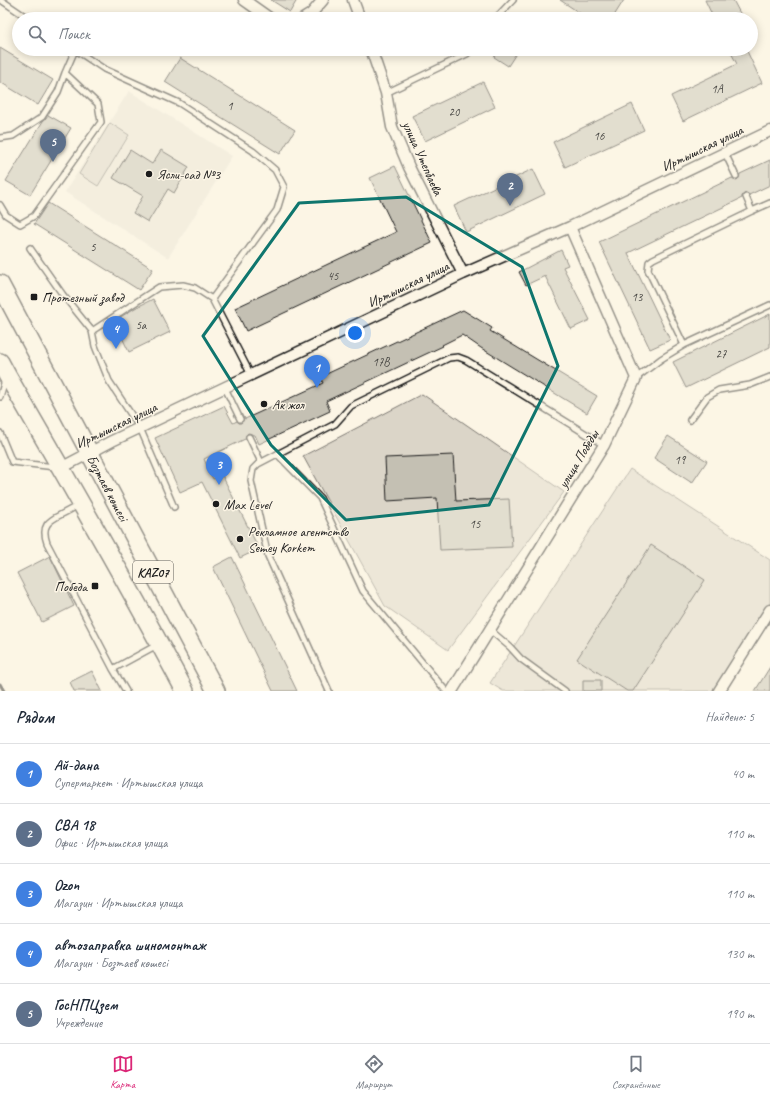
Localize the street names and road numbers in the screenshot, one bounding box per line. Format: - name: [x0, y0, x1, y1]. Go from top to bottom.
- street label: улица Утепбаева: [398, 117, 447, 199]
- street label: Иртышская улица: [659, 121, 747, 175]
- street label: Иртышская улица: [365, 257, 453, 311]
- street label: Иртышская улица: [73, 398, 161, 452]
- street label: улица Победы: [554, 426, 603, 492]
- street label: Бозтаев көшесі: [83, 452, 133, 526]
- road number: KAZ07: [133, 561, 173, 583]

